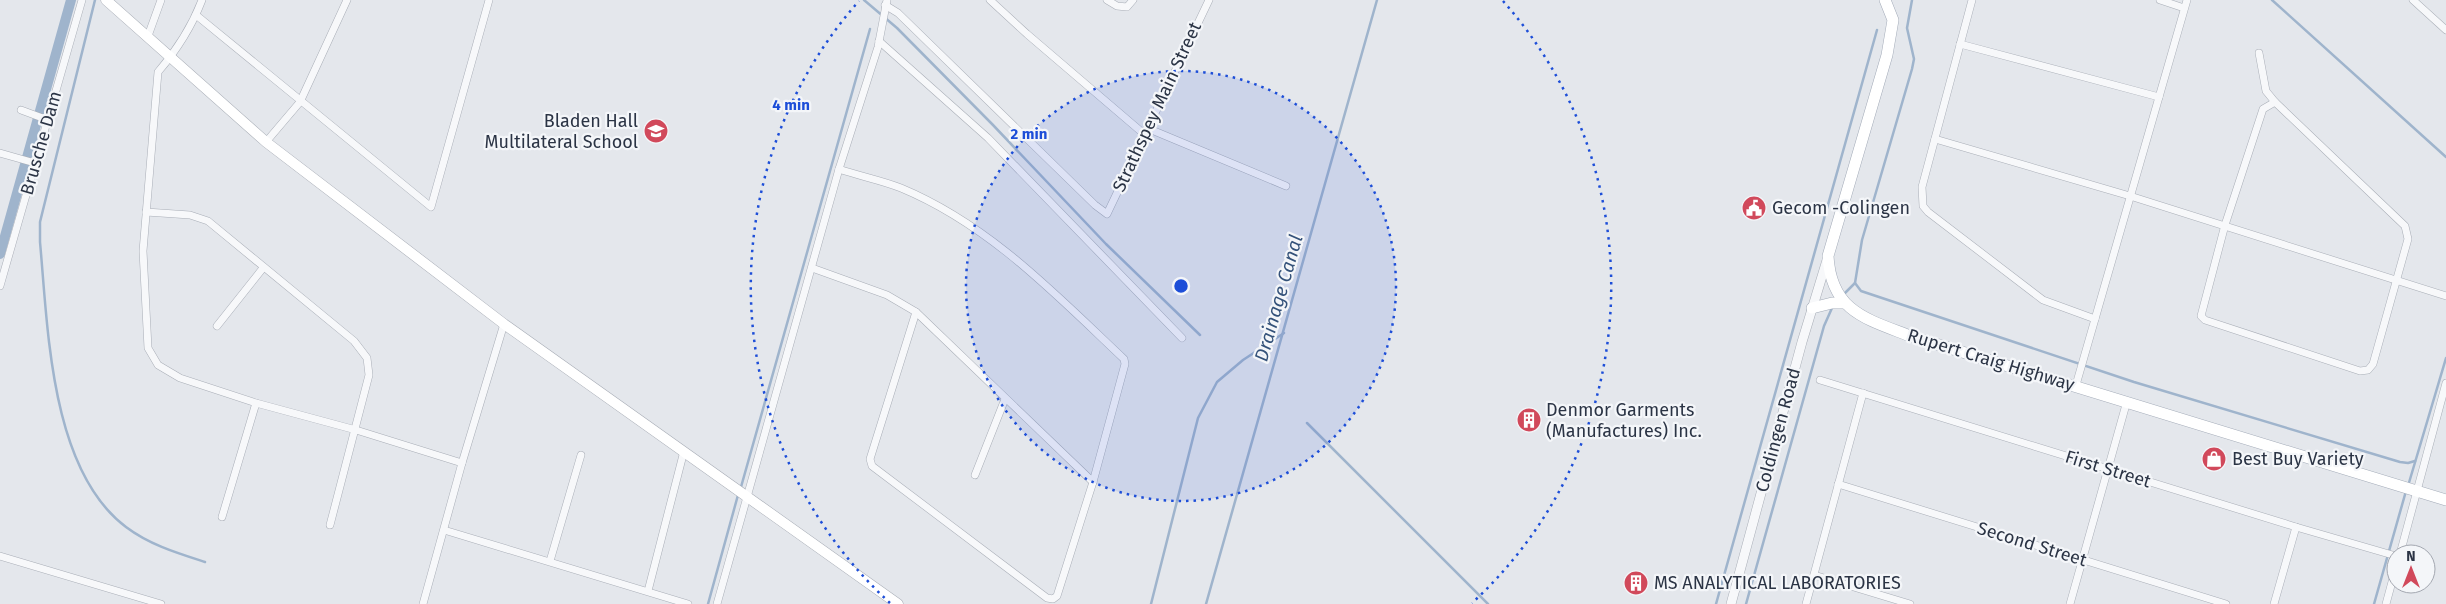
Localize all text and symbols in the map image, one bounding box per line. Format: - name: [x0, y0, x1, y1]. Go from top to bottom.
- street label: Strathspey Main Street: [1108, 18, 1206, 195]
- street label: Brusche Dam: [16, 88, 66, 198]
- text: 4 min: [772, 96, 810, 114]
- place label: Bladen Hall Multilateral School: [484, 110, 638, 153]
- school or university icon: Bladen Hall Multilateral School: [643, 118, 669, 144]
- text: 2 min: [1011, 125, 1047, 143]
- public building icon: Gecom -Colingen: [1741, 195, 1767, 221]
- place label: Gecom -Colingen: [1772, 197, 1910, 219]
- water label: Drainage Canal: [1249, 232, 1308, 364]
- centre of rings: [1172, 277, 1190, 295]
- street label: Rupert Craig Highway: [1905, 324, 2077, 396]
- street label: Coldingen Road: [1751, 366, 1805, 494]
- place label: Denmor Garments (Manufactures) Inc.: [1546, 399, 1702, 442]
- building icon: Denmor Garments (Manufactures) Inc.: [1516, 407, 1542, 433]
- street label: First Street: [2062, 446, 2154, 493]
- shop icon: Best Buy Variety: [2201, 446, 2227, 472]
- place label: Best Buy Variety: [2232, 448, 2364, 470]
- street label: Second Street: [1975, 517, 2090, 571]
- north arrow: [2386, 544, 2436, 594]
- text: N: [2406, 548, 2416, 565]
- building icon: MS ANALYTICAL LABORATORIES: [1623, 570, 1649, 596]
- place label: MS ANALYTICAL LABORATORIES: [1654, 572, 1901, 594]

